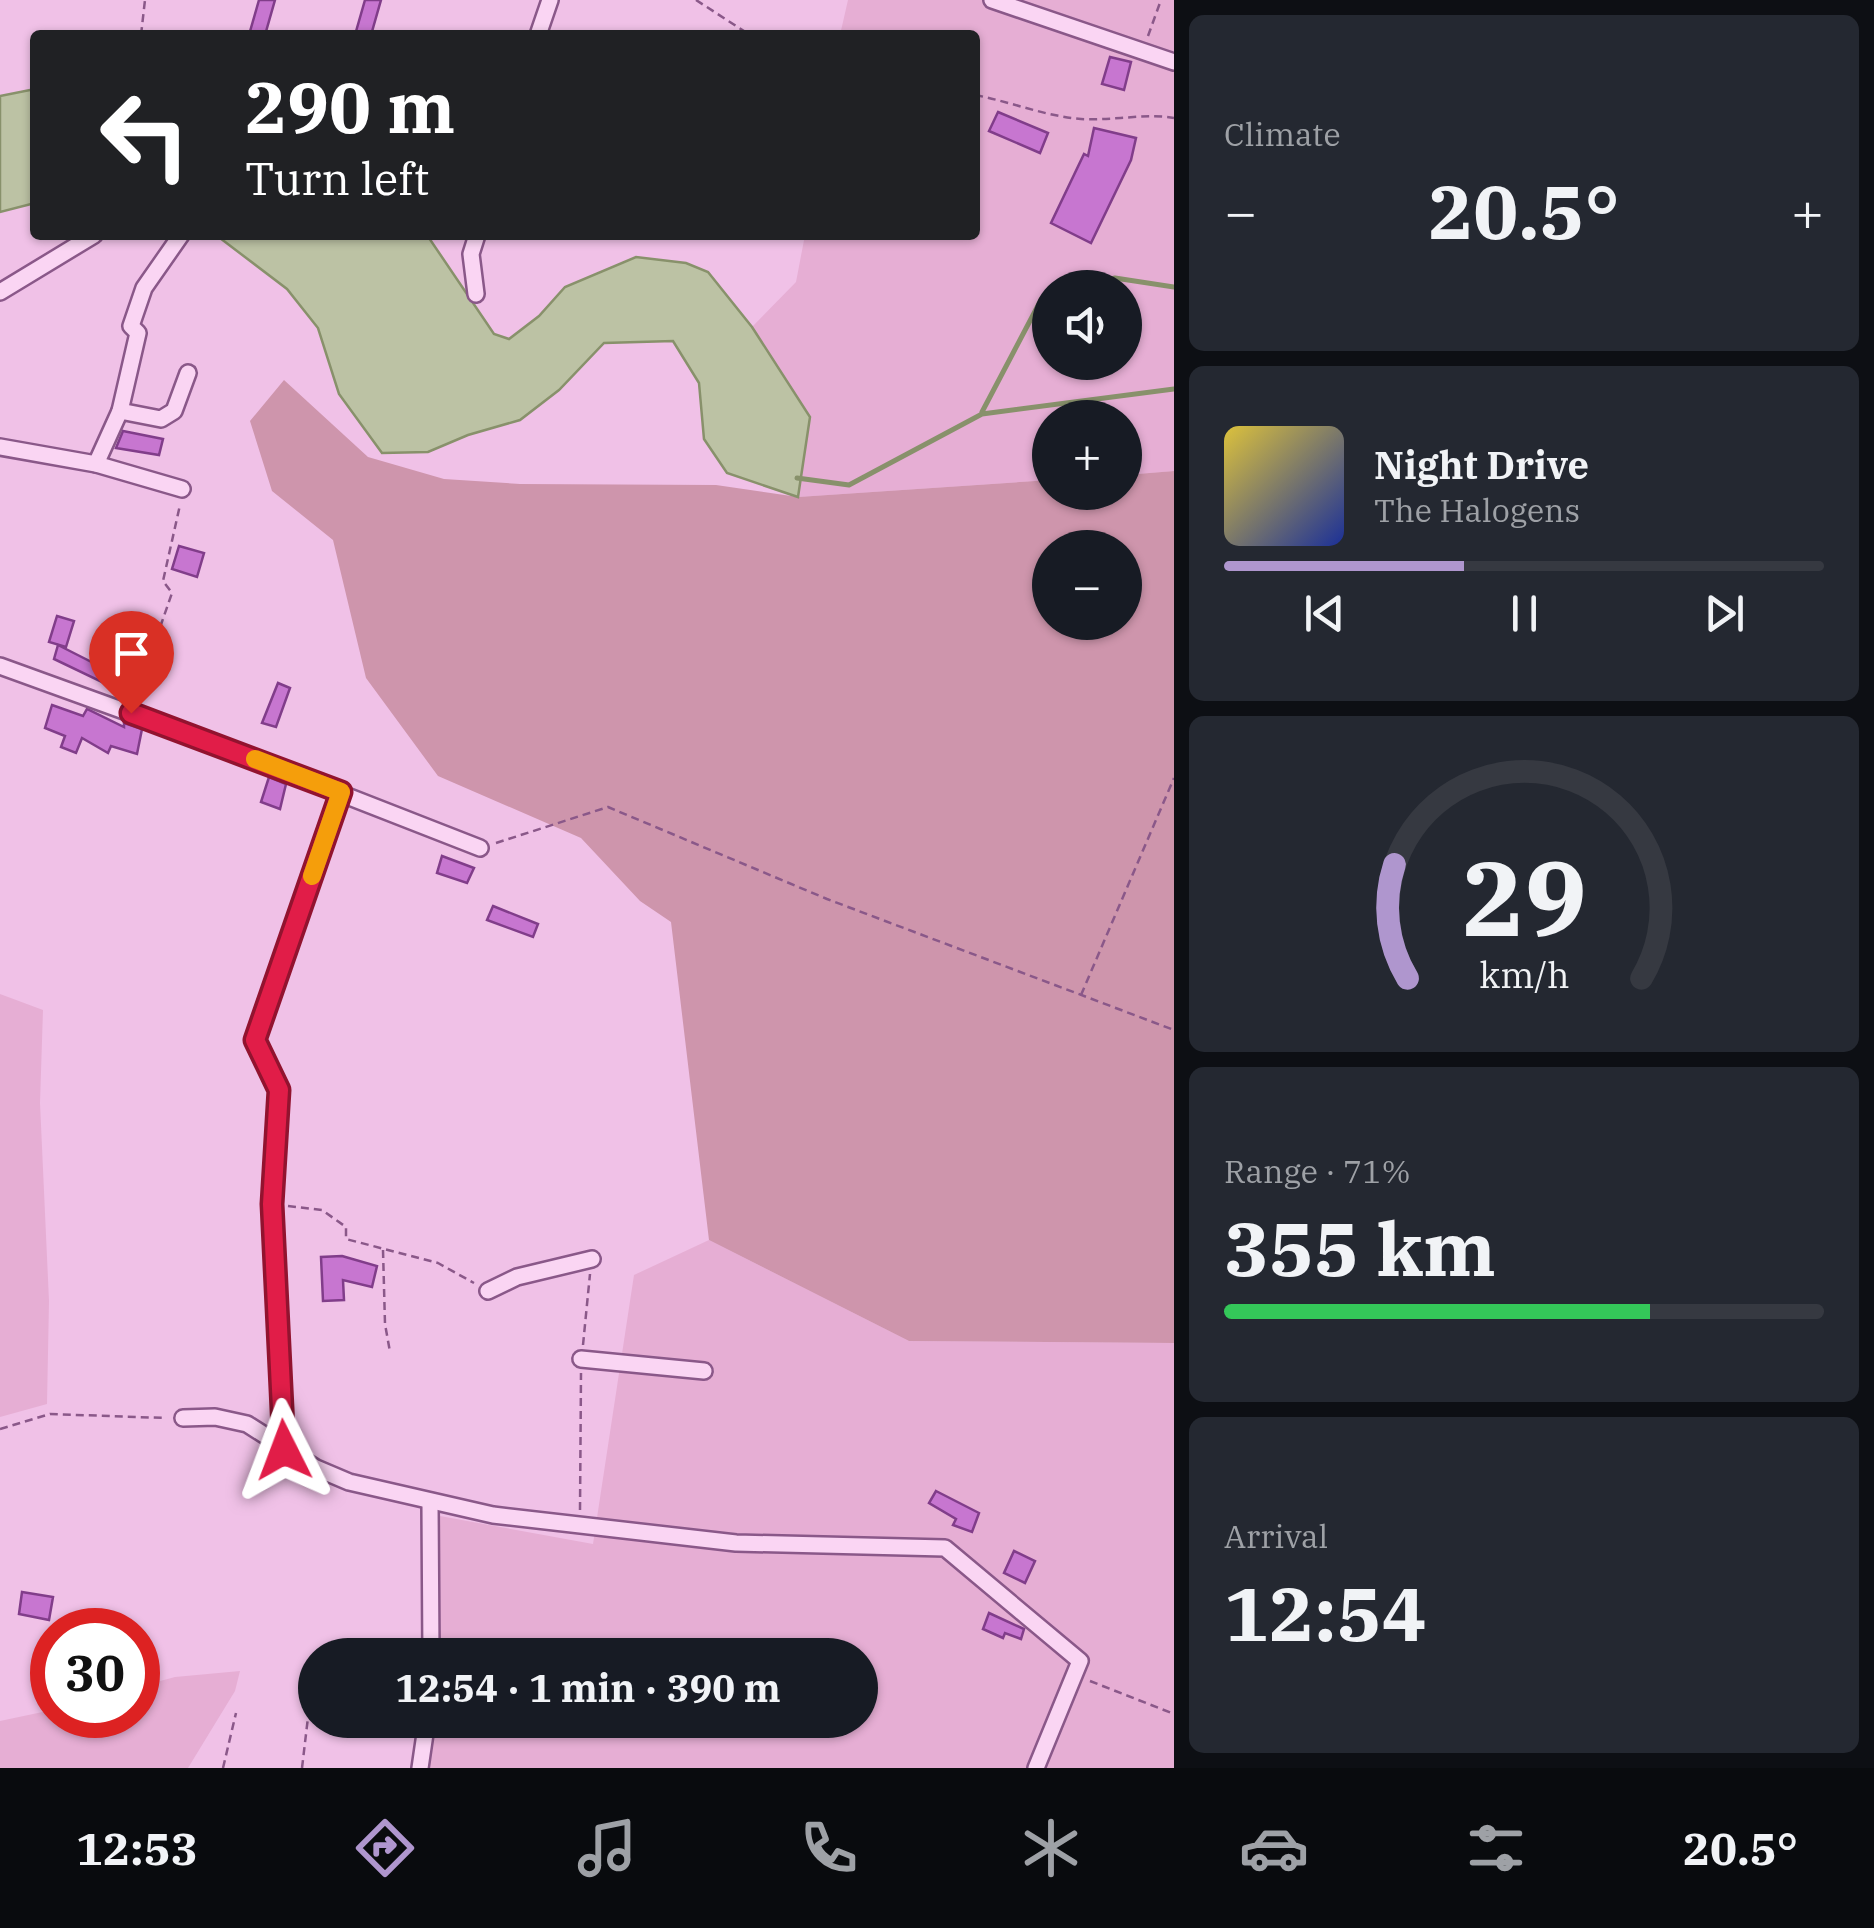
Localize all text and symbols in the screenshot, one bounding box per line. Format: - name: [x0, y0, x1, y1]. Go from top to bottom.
- text: 290 m: [245, 61, 455, 152]
- icon: left: [80, 70, 210, 200]
- text: Climate: [1224, 113, 1341, 155]
- text: Turn left: [245, 149, 429, 207]
- text: 20.5°: [1428, 162, 1620, 260]
- text: −: [1224, 176, 1257, 247]
- text: +: [1791, 176, 1824, 247]
- map controls: [1032, 270, 1142, 640]
- button: sound: [1032, 270, 1142, 380]
- button: +: [1032, 400, 1142, 510]
- text: Night Drive: [1374, 440, 1589, 489]
- text: The Halogens: [1374, 489, 1580, 531]
- button: −: [1032, 530, 1142, 640]
- icon: previous: [1297, 586, 1352, 641]
- icon: pause: [1497, 586, 1552, 641]
- icon: next: [1697, 586, 1752, 641]
- pin: [89, 611, 174, 714]
- icon: arrive: [104, 626, 159, 681]
- text: 29: [1462, 829, 1586, 965]
- text: km/h: [1479, 951, 1569, 998]
- text: Range · 71%: [1224, 1150, 1411, 1192]
- text: 355 km: [1224, 1199, 1496, 1297]
- position arrow: [232, 1398, 336, 1502]
- text: Arrival: [1224, 1515, 1328, 1557]
- text: 12:54: [1224, 1564, 1427, 1662]
- speed limit sign: 30: [30, 1608, 160, 1738]
- text: 12:54 · 1 min · 390 m: [395, 1663, 781, 1712]
- icon: directions: [350, 1813, 420, 1883]
- icon: music: [572, 1813, 642, 1883]
- icon: phone: [794, 1813, 864, 1883]
- icon: climate: [1016, 1813, 1086, 1883]
- icon: car: [1239, 1813, 1309, 1883]
- icon: filters: [1461, 1813, 1531, 1883]
- text: 12:53: [76, 1819, 198, 1877]
- text: 20.5°: [1683, 1819, 1798, 1877]

